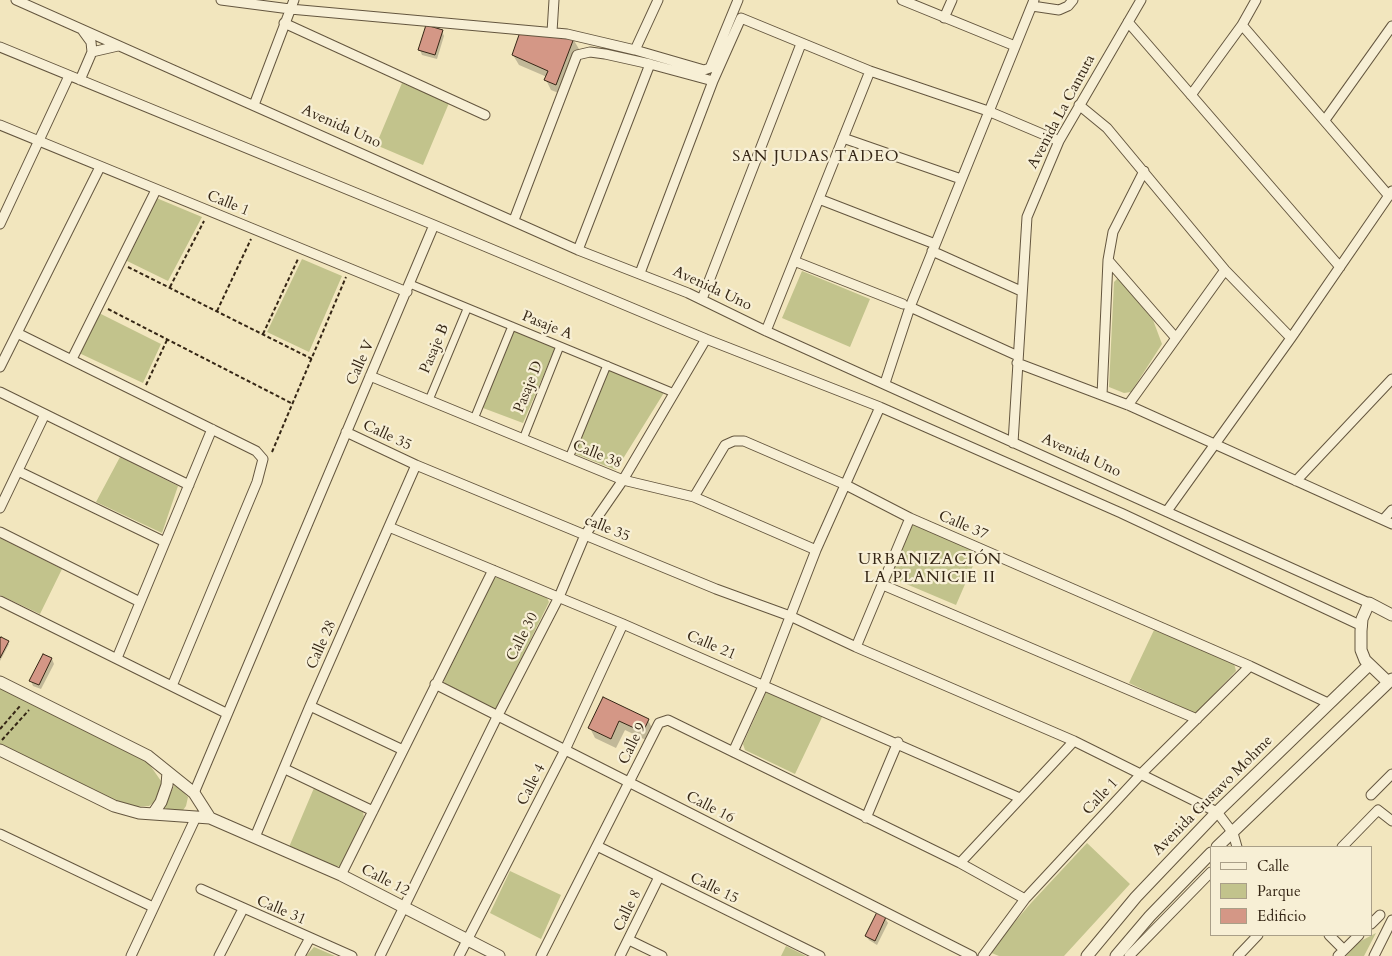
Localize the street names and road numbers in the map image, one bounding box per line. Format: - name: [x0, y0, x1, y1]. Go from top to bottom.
- street label: Avenida La Cantuta: [1024, 52, 1100, 172]
- street label: Avenida Uno: [298, 101, 384, 153]
- street label: Calle 1: [204, 187, 252, 221]
- street label: Avenida Uno: [670, 263, 754, 315]
- street label: Pasaje A: [519, 308, 575, 344]
- street label: Pasaje B: [417, 321, 453, 377]
- street label: Calle V: [343, 338, 379, 388]
- street label: Pasaje D: [511, 359, 547, 415]
- street label: Calle 35: [360, 417, 414, 455]
- street label: Avenida Uno: [1038, 430, 1124, 482]
- street label: Calle 38: [570, 437, 624, 473]
- street label: Calle 37: [936, 508, 990, 544]
- street label: calle 35: [582, 512, 632, 546]
- street label: Calle 30: [503, 610, 543, 664]
- street label: Calle 28: [303, 618, 341, 672]
- street label: Calle 21: [684, 628, 738, 664]
- street label: Calle 9: [615, 720, 651, 768]
- street label: Avenida Gustavo Mohme: [1149, 732, 1277, 860]
- street label: Calle 4: [514, 761, 550, 809]
- street label: Calle 1: [1079, 775, 1123, 819]
- street label: Calle 16: [683, 788, 737, 828]
- street label: Calle 12: [358, 861, 412, 901]
- street label: Calle 15: [687, 870, 741, 908]
- street label: Calle 8: [610, 887, 646, 935]
- street label: Calle 31: [254, 893, 308, 929]

